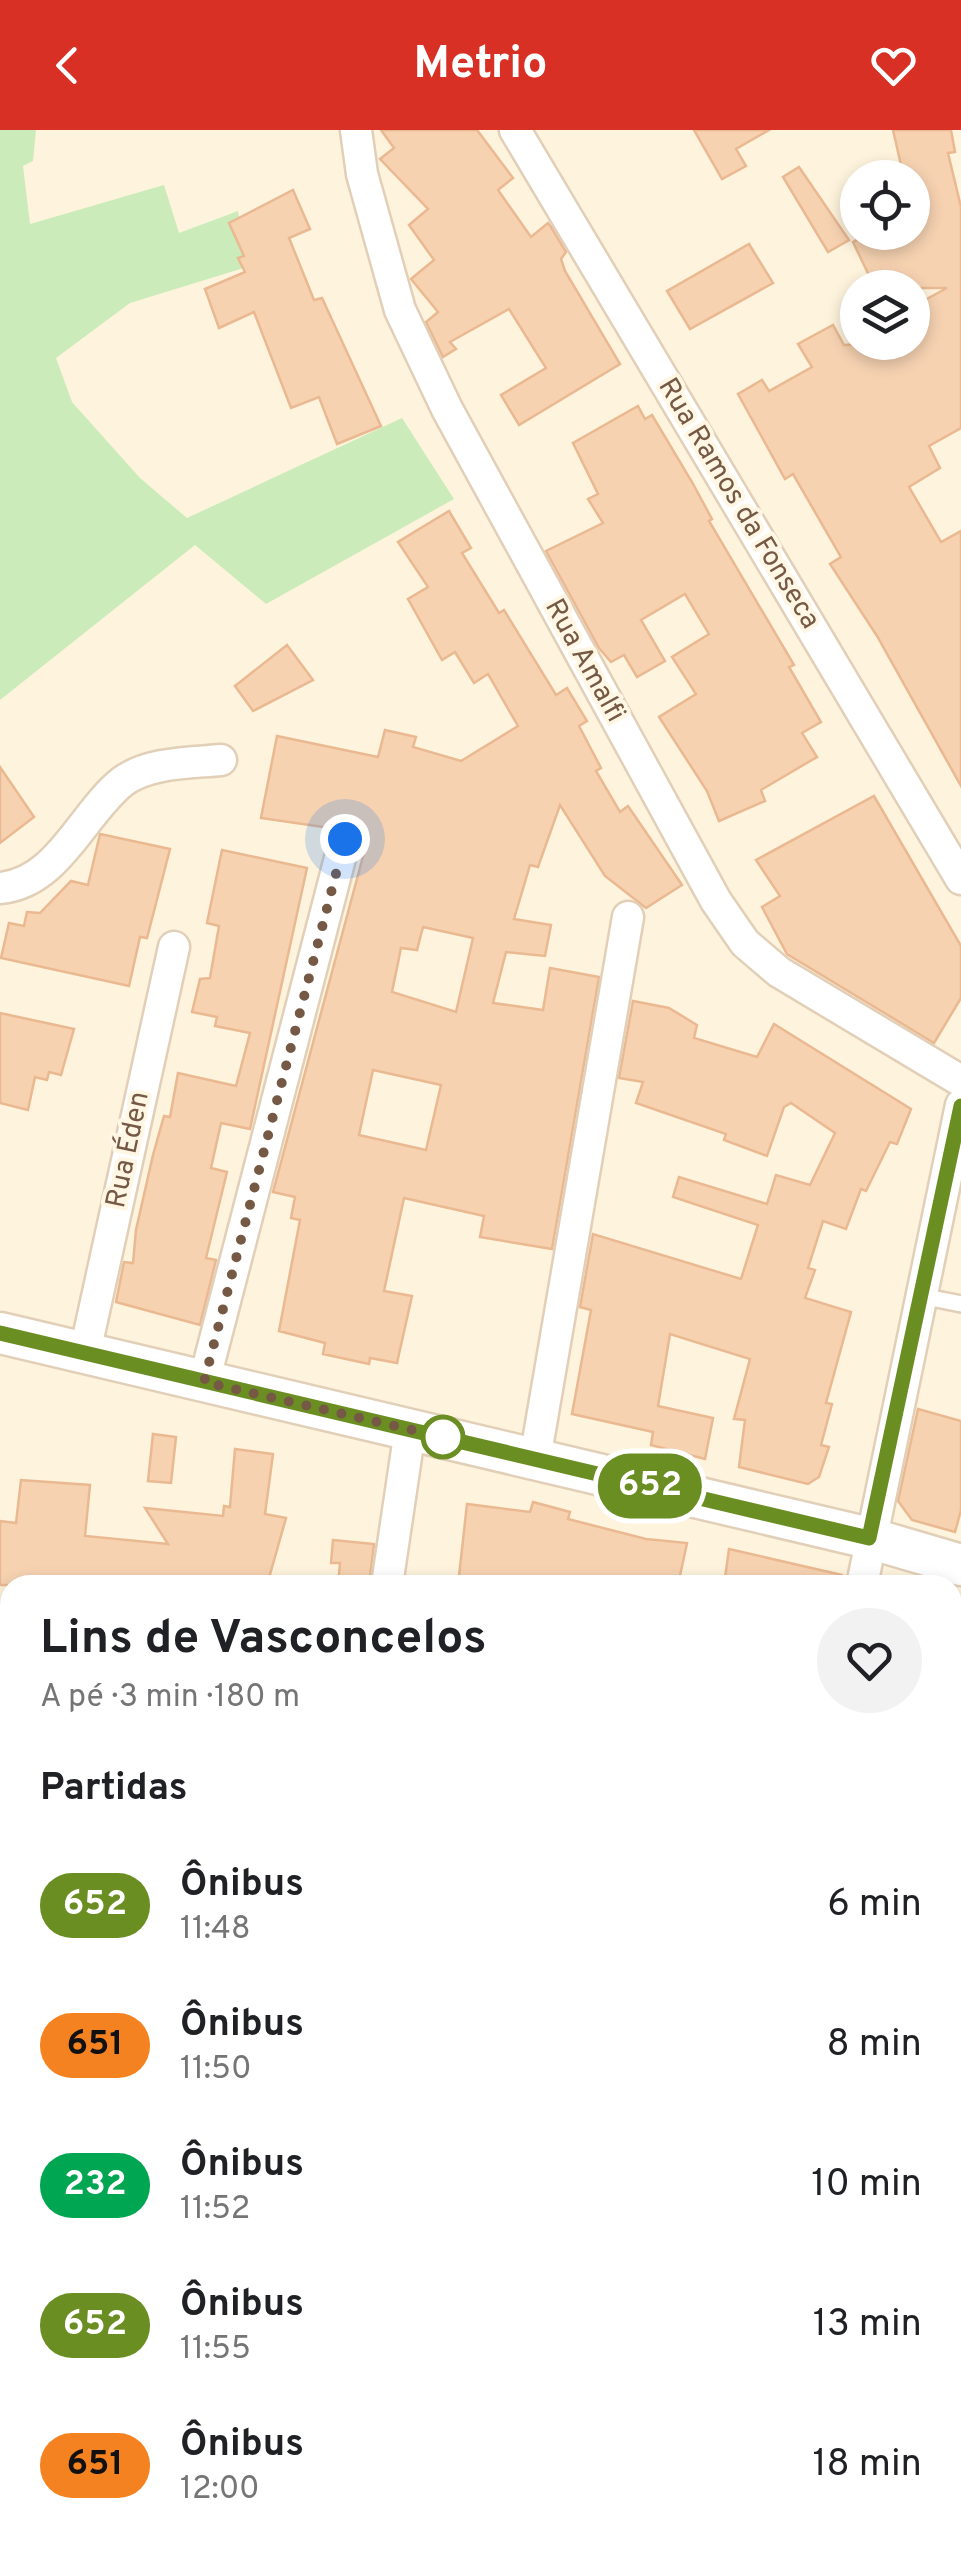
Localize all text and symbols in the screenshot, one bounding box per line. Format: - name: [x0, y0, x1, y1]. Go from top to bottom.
- text: Metrio: [414, 37, 547, 94]
- icon: back: [40, 38, 95, 93]
- icon: heart: [866, 38, 921, 93]
- map controls: [840, 160, 930, 360]
- button: locate: [840, 160, 930, 250]
- button: layers: [840, 270, 930, 360]
- street label: Rua Ramos da Fonseca: [649, 372, 827, 636]
- street label: Rua Amalfi: [535, 593, 633, 729]
- your location: [320, 814, 370, 864]
- street label: Rua Éden: [97, 1088, 159, 1212]
- unlabelled marker: [422, 1416, 464, 1458]
- line badge: 652: [592, 1454, 708, 1518]
- text: 652: [618, 1464, 682, 1508]
- button: heart: [817, 1608, 922, 1713]
- text: Lins de Vasconcelos: [40, 1610, 487, 1670]
- text: A pé · 3 min · 180 m: [40, 1678, 300, 1718]
- text: Partidas: [40, 1765, 188, 1814]
- text: Ônibus: [180, 1861, 304, 1910]
- text: 6 min: [827, 1881, 922, 1930]
- text: 652: [63, 1883, 127, 1927]
- text: 11:48: [180, 1910, 251, 1950]
- text: Ônibus: [180, 2001, 304, 2050]
- text: 8 min: [827, 2021, 922, 2070]
- text: 651: [67, 2023, 123, 2067]
- text: 11:50: [180, 2050, 251, 2090]
- text: Ônibus: [180, 2141, 304, 2190]
- text: 10 min: [811, 2161, 922, 2210]
- text: 232: [63, 2163, 127, 2207]
- text: 11:52: [180, 2190, 250, 2230]
- text: Ônibus: [180, 2281, 304, 2330]
- text: 13 min: [813, 2301, 922, 2350]
- text: 652: [63, 2303, 127, 2347]
- text: 11:55: [180, 2330, 251, 2370]
- text: Ônibus: [180, 2421, 304, 2470]
- text: 18 min: [812, 2441, 922, 2490]
- text: 651: [67, 2443, 123, 2487]
- text: 12:00: [180, 2470, 260, 2510]

